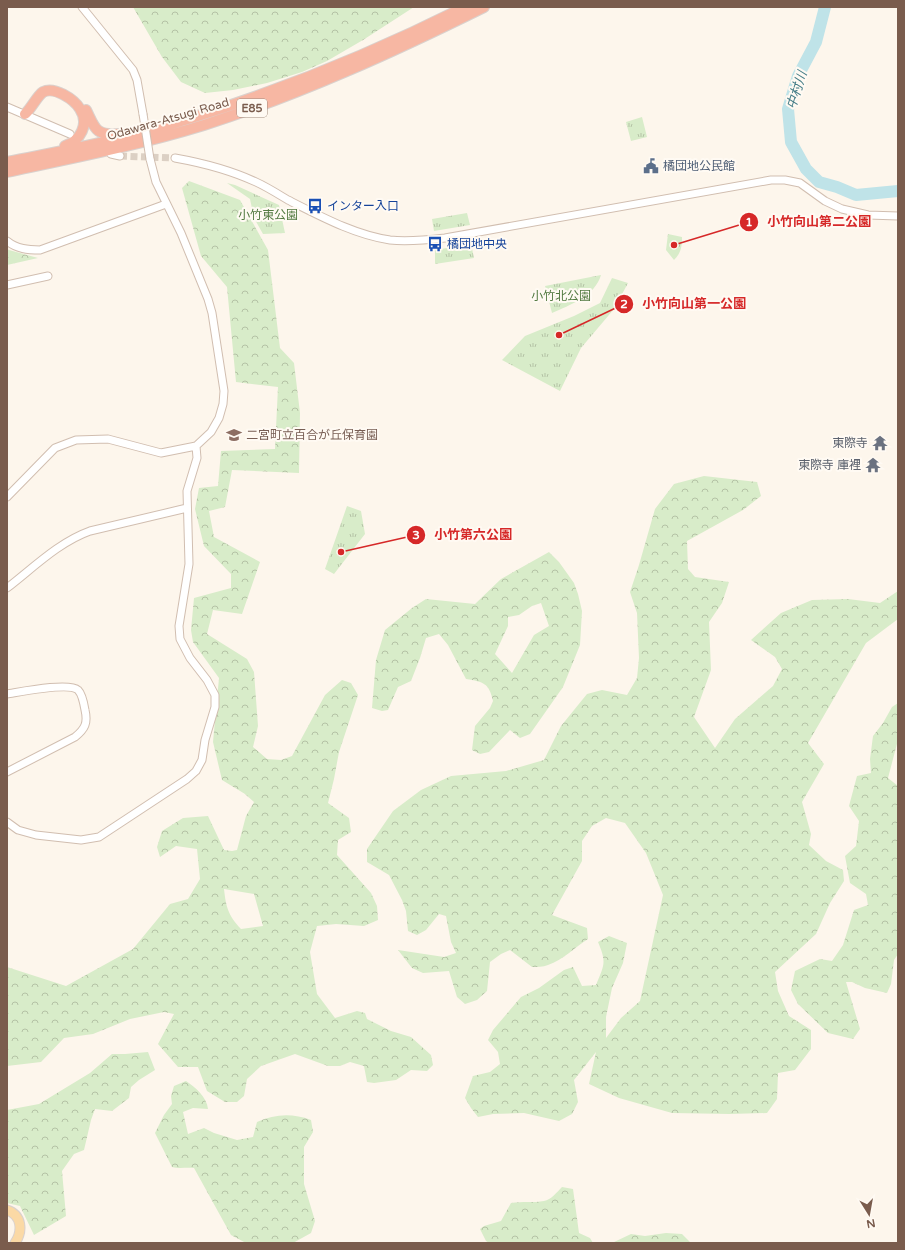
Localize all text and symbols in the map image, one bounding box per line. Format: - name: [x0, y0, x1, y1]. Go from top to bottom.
- water label: 中村川: [783, 67, 811, 111]
- street label: Odawara-Atsugi Road: [105, 95, 231, 143]
- road number: E85: [237, 99, 267, 117]
- public building icon: 橘団地公民館: [642, 157, 660, 175]
- place label: 橘団地公民館: [663, 159, 735, 173]
- bus stop icon: インター入口: [306, 197, 324, 215]
- place label: インター入口: [327, 199, 399, 213]
- park label: 小竹東公園: [238, 208, 298, 222]
- callout: 小竹向山第二公園: [739, 209, 879, 234]
- text: 小竹向山第二公園: [767, 214, 871, 230]
- text: 1: [745, 215, 753, 229]
- bus stop icon: 橘団地中央: [426, 235, 444, 253]
- place label: 橘団地中央: [447, 237, 507, 251]
- park label: 小竹北公園: [531, 289, 591, 303]
- callout: 小竹向山第一公園: [614, 291, 754, 316]
- text: 小竹向山第一公園: [642, 296, 746, 312]
- text: 2: [620, 297, 628, 311]
- school or university icon: 二宮町立百合が丘保育園: [225, 426, 243, 444]
- place label: 二宮町立百合が丘保育園: [246, 428, 378, 442]
- temple icon: 東際寺: [871, 434, 889, 452]
- place label: 東際寺: [832, 436, 868, 450]
- temple icon: 東際寺 庫裡: [864, 456, 882, 474]
- place label: 東際寺 庫裡: [798, 458, 861, 472]
- callout: 小竹第六公園: [406, 522, 520, 547]
- text: 小竹第六公園: [434, 527, 512, 543]
- text: 3: [412, 528, 420, 542]
- north arrow: [849, 1194, 889, 1234]
- text: N: [865, 1216, 876, 1231]

